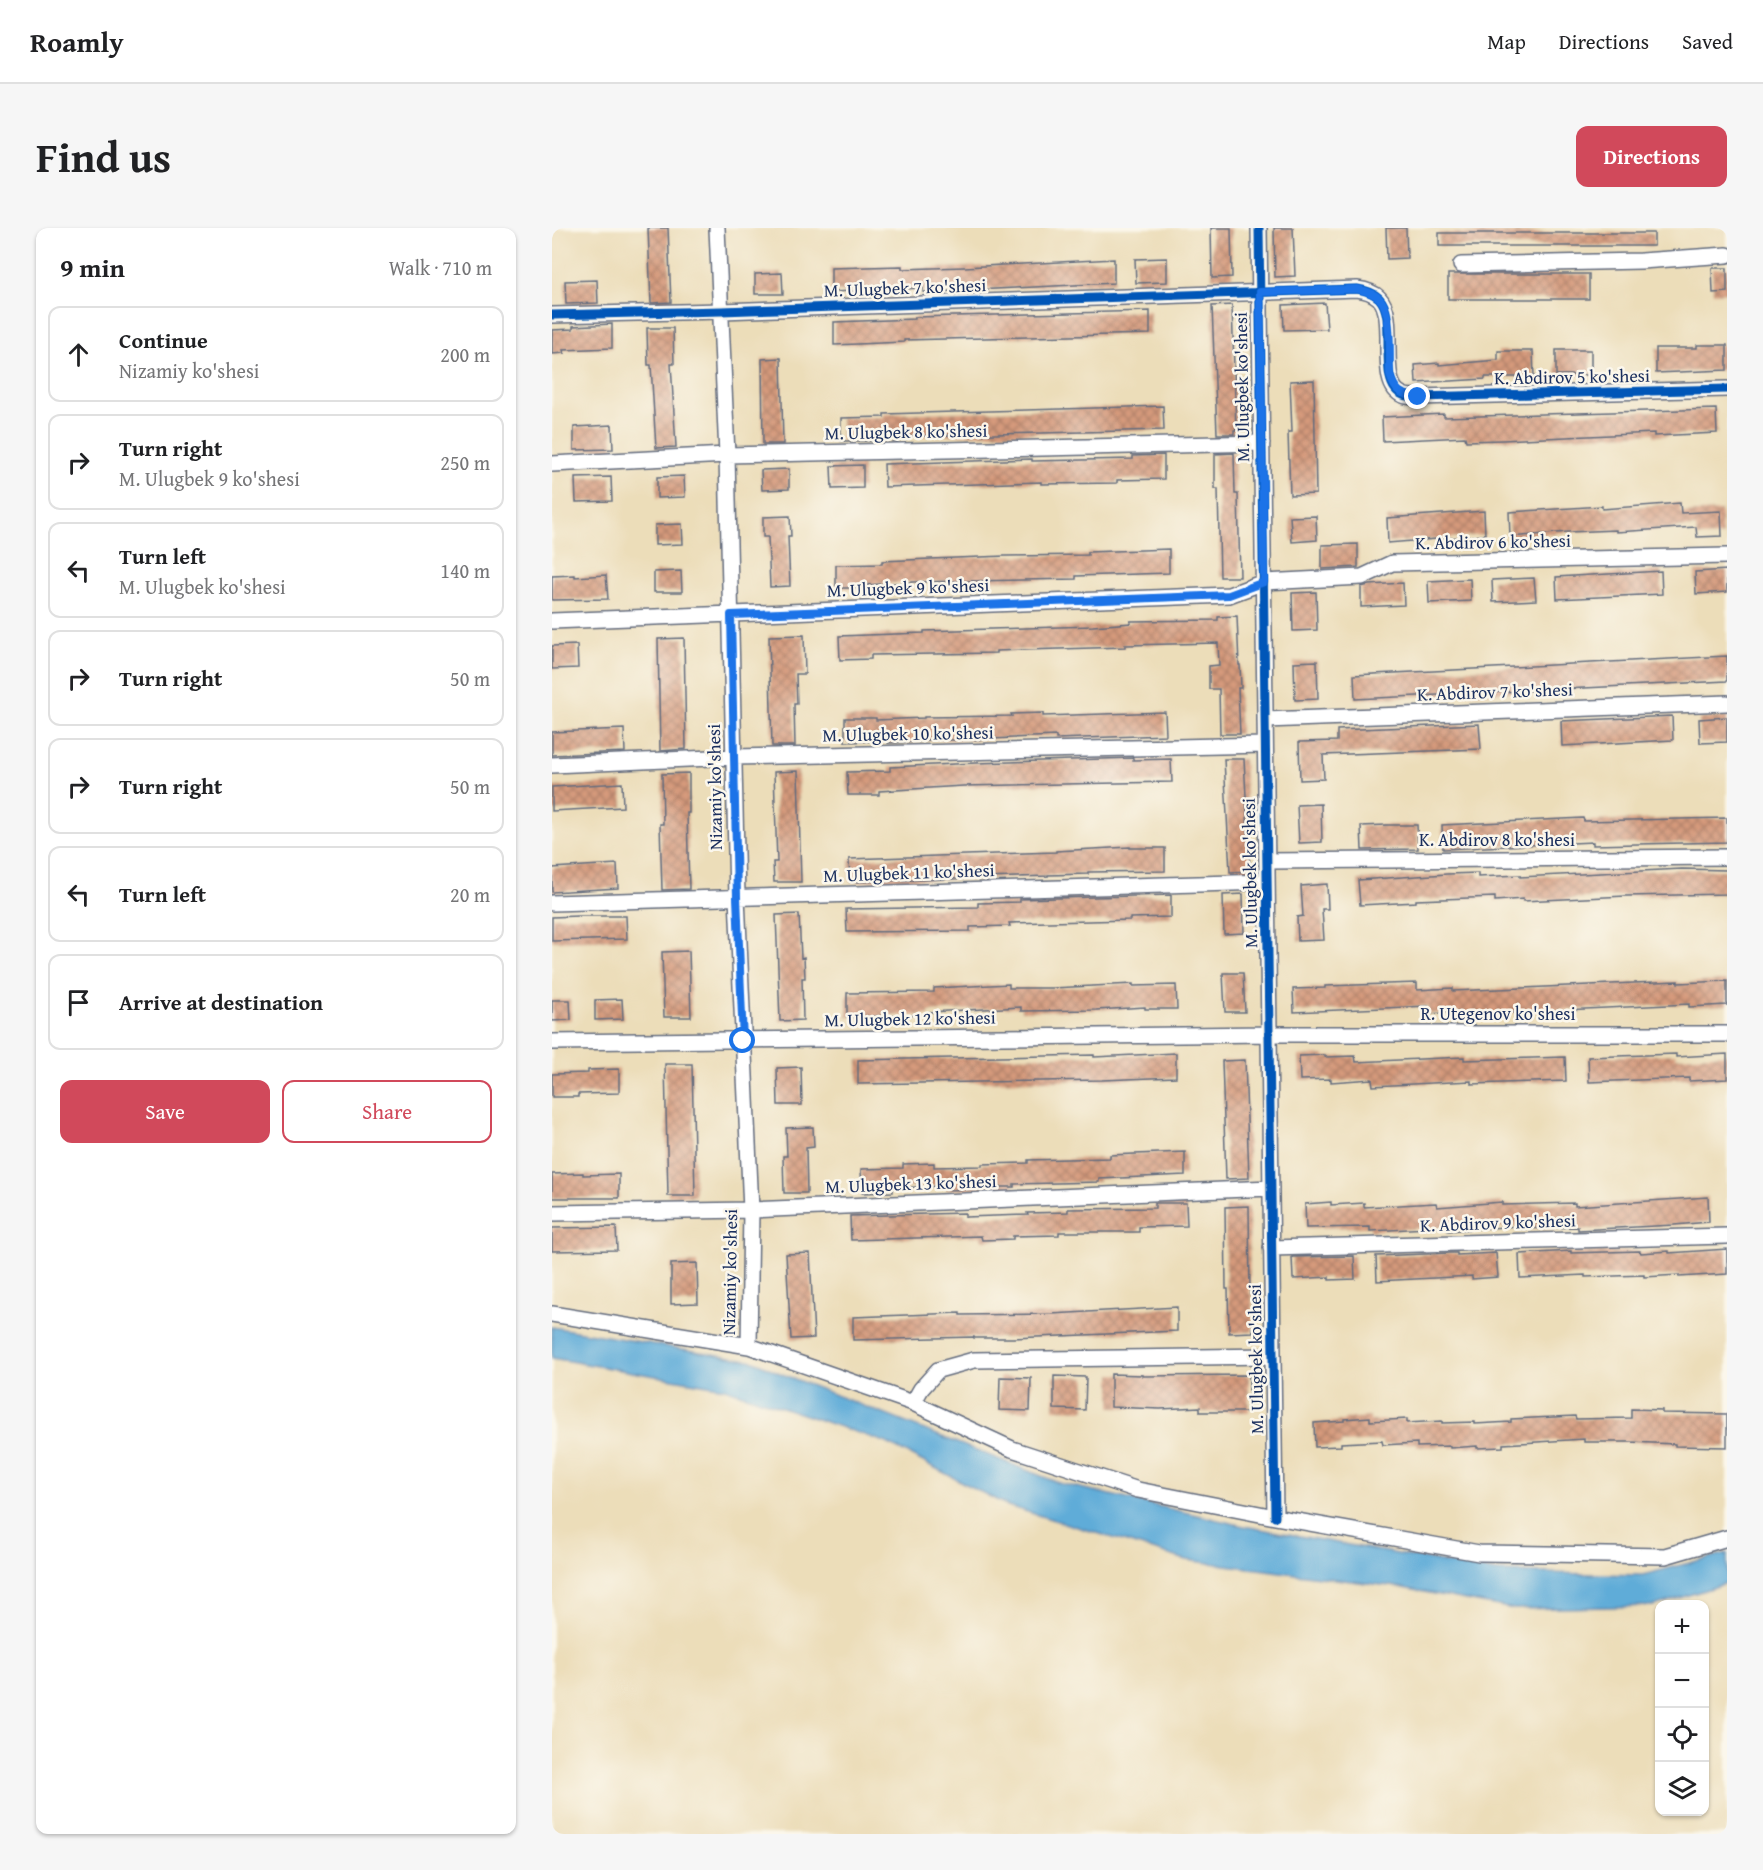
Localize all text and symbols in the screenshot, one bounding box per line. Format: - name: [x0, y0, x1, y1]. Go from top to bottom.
- text: Roamly: [30, 21, 124, 62]
- text: Map: [1487, 26, 1526, 57]
- text: Directions: [1559, 26, 1649, 57]
- text: Saved: [1682, 26, 1733, 57]
- text: Find us: [36, 126, 171, 187]
- button: Directions: [1576, 126, 1727, 187]
- text: 9 min: [60, 248, 125, 287]
- text: Walk · 710 m: [389, 253, 492, 282]
- street label: M. Ulugbek 7 ko'shesi: [823, 271, 987, 304]
- street label: M. Ulugbek ko'shesi: [1227, 312, 1256, 462]
- text: Continue: [119, 324, 208, 356]
- icon: ahead: [62, 338, 95, 371]
- text: 200 m: [440, 340, 490, 369]
- text: Nizamiy ko'shesi: [119, 356, 259, 385]
- street label: K. Abdirov 5 ko'shesi: [1494, 362, 1650, 391]
- route end: [1404, 383, 1430, 409]
- street label: M. Ulugbek 8 ko'shesi: [824, 417, 988, 446]
- text: Turn right: [119, 432, 222, 464]
- icon: right: [62, 446, 95, 479]
- text: 250 m: [440, 448, 490, 477]
- text: M. Ulugbek 9 ko'shesi: [119, 464, 300, 493]
- street label: K. Abdirov 6 ko'shesi: [1415, 527, 1571, 556]
- text: Turn left: [119, 540, 206, 572]
- icon: left: [62, 554, 95, 587]
- text: 140 m: [440, 556, 490, 585]
- street label: M. Ulugbek 9 ko'shesi: [826, 571, 990, 604]
- text: M. Ulugbek ko'shesi: [119, 572, 286, 601]
- icon: right: [62, 662, 95, 695]
- text: Turn right: [119, 662, 222, 694]
- text: 50 m: [450, 664, 490, 693]
- street label: K. Abdirov 7 ko'shesi: [1417, 675, 1573, 708]
- street label: M. Ulugbek 10 ko'shesi: [822, 719, 994, 748]
- street label: Nizamiy ko'shesi: [700, 724, 729, 850]
- icon: right: [62, 770, 95, 803]
- text: Turn right: [119, 770, 222, 802]
- text: 50 m: [450, 772, 490, 801]
- street label: M. Ulugbek ko'shesi: [1235, 798, 1264, 948]
- street label: K. Abdirov 8 ko'shesi: [1419, 826, 1575, 853]
- street label: M. Ulugbek 11 ko'shesi: [823, 856, 995, 889]
- icon: left: [62, 878, 95, 911]
- text: Turn left: [119, 878, 206, 910]
- text: 20 m: [450, 880, 490, 909]
- icon: arrive: [62, 986, 95, 1019]
- text: Arrive at destination: [119, 986, 323, 1018]
- street label: R. Utegenov ko'shesi: [1420, 1000, 1576, 1027]
- street label: M. Ulugbek 12 ko'shesi: [824, 1004, 996, 1033]
- route start: [729, 1027, 755, 1053]
- button: Save: [60, 1080, 270, 1143]
- button: Share: [282, 1080, 492, 1143]
- street label: M. Ulugbek 13 ko'shesi: [825, 1167, 997, 1200]
- street label: K. Abdirov 9 ko'shesi: [1420, 1206, 1576, 1239]
- street label: Nizamiy ko'shesi: [715, 1209, 744, 1335]
- street label: M. Ulugbek ko'shesi: [1241, 1284, 1270, 1434]
- map controls: [1655, 1600, 1709, 1816]
- button: +: [1655, 1600, 1709, 1654]
- button: −: [1655, 1654, 1709, 1708]
- button: locate: [1655, 1708, 1709, 1762]
- button: layers: [1655, 1762, 1709, 1816]

